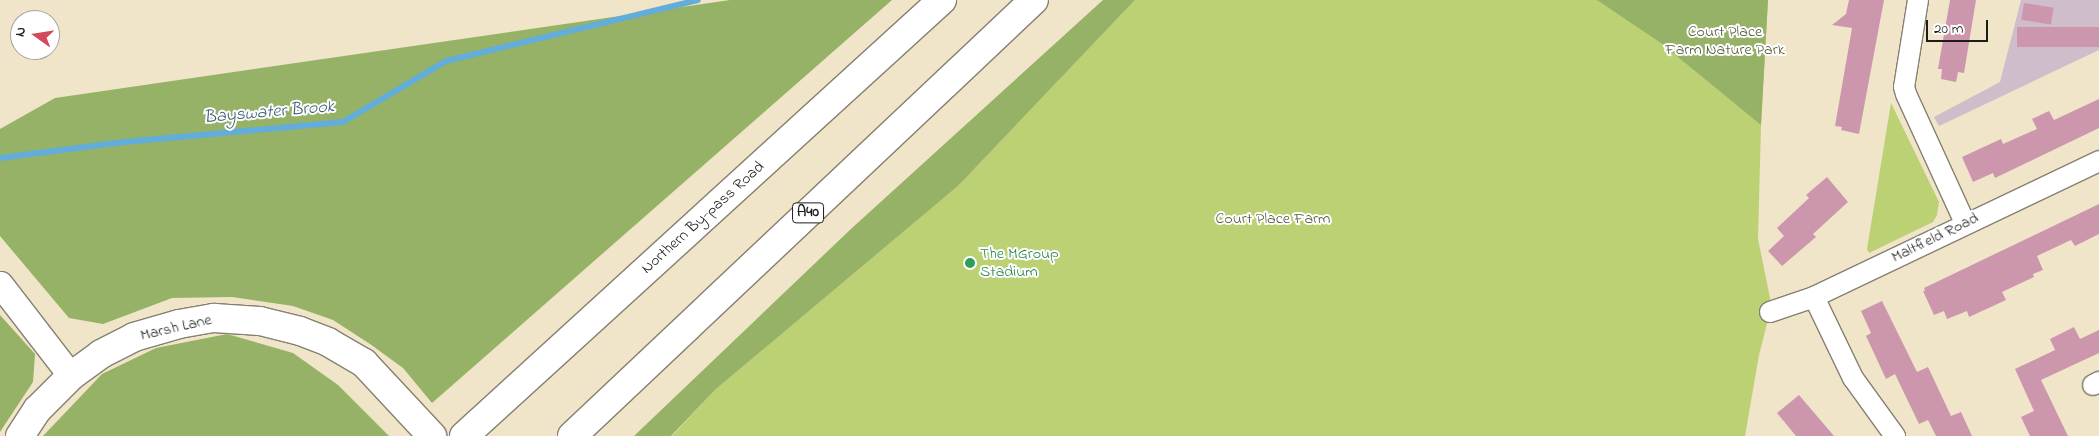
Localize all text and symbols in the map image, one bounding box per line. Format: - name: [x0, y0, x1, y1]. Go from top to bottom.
- north arrow: [10, 10, 60, 60]
- scale bar: [1929, 10, 1992, 42]
- text: 20 m: [1934, 18, 1963, 40]
- park label: Court Place Farm Nature Park: [1665, 22, 1785, 60]
- text: N: [10, 25, 32, 39]
- water label: Bayswater Brook: [203, 97, 335, 129]
- street label: Northern By-pass Road: [637, 158, 769, 278]
- road number: A40: [792, 200, 824, 226]
- park label: Court Place Farm: [1216, 209, 1330, 229]
- street label: Maltfield Road: [1888, 209, 1982, 267]
- place label: The MGroup Stadium: [980, 244, 1059, 282]
- marker: The MGroup Stadium: [964, 257, 976, 269]
- street label: Marsh Lane: [138, 310, 214, 346]

